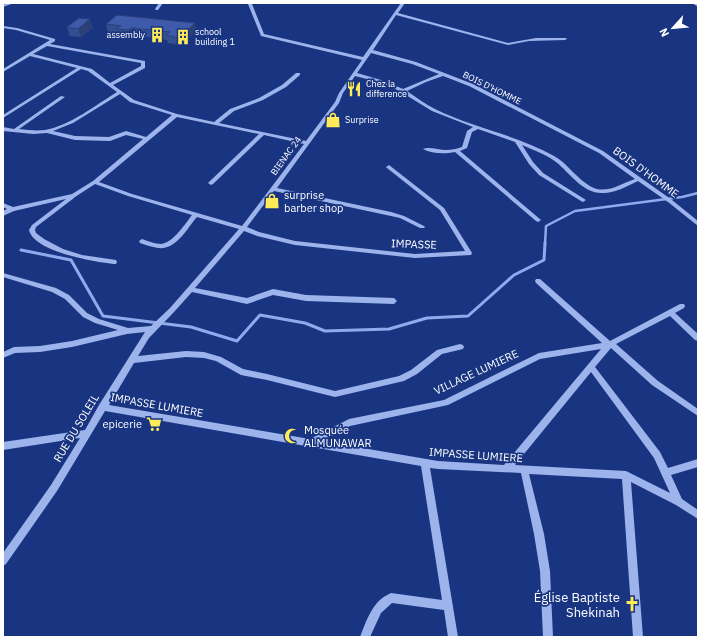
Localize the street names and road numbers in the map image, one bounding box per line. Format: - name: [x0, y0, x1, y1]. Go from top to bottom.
- street label: BOIS D'HOMME: [461, 69, 523, 107]
- street label: BIENAC 24: [268, 134, 303, 177]
- street label: BOIS D'HOMME: [610, 143, 682, 201]
- street label: IMPASSE: [391, 236, 437, 252]
- street label: VILLAGE LUMIERE: [431, 346, 521, 398]
- street label: IMPASSE LUMIERE: [109, 390, 205, 420]
- street label: RUE DU SOLEIL: [50, 391, 102, 465]
- street label: IMPASSE LUMIERE: [429, 445, 523, 465]

